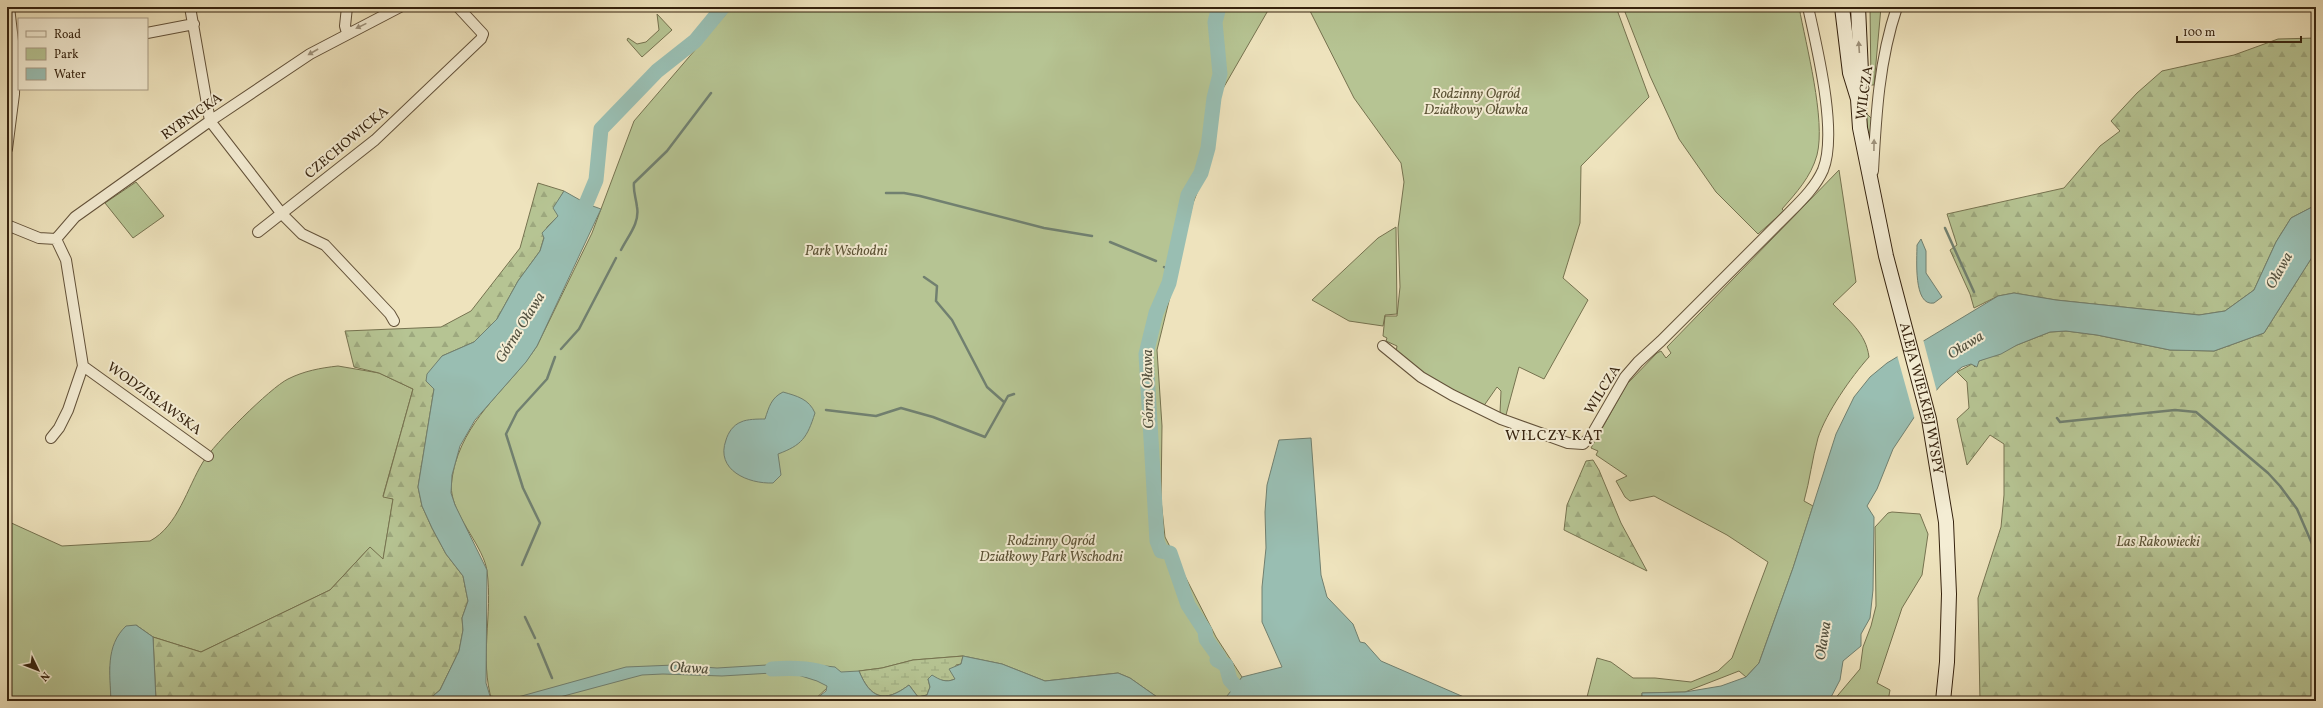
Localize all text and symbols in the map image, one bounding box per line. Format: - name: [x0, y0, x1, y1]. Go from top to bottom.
- legend: [18, 18, 148, 90]
- scale bar: [2177, 18, 2301, 44]
- one-way arrow: [355, 23, 367, 29]
- text: 100 m: [2183, 25, 2216, 41]
- text: Road: [54, 27, 81, 43]
- one-way arrow: [1856, 41, 1863, 53]
- text: Park: [54, 47, 79, 63]
- one-way arrow: [307, 49, 319, 56]
- street label: WILCZA: [1852, 64, 1878, 121]
- text: Water: [54, 67, 86, 83]
- park label: Rodzinny Ogród Działkowy Oławka: [1424, 85, 1529, 120]
- street label: RYBNICKA: [158, 89, 226, 145]
- street label: CZECHOWICKA: [301, 102, 393, 184]
- one-way arrow: [1871, 138, 1877, 151]
- park label: Park Wschodni: [805, 242, 888, 261]
- water label: Oława: [2261, 249, 2299, 293]
- water label: Górna Oława: [491, 289, 551, 367]
- street label: ALEJA WIELKIEJ WYSPY: [1894, 320, 1947, 476]
- water label: Oława: [1944, 327, 1988, 365]
- water label: Górna Oława: [1138, 349, 1160, 429]
- street label: WODZISŁAWSKA: [103, 358, 205, 440]
- street label: WILCZA: [1580, 362, 1626, 418]
- district label: WILCZY KĄT: [1505, 426, 1603, 447]
- park label: Rodzinny Ogród Działkowy Park Wschodni: [979, 532, 1123, 567]
- park label: Las Rakowiecki: [2116, 533, 2200, 552]
- water label: Oława: [1811, 620, 1837, 662]
- north arrow: [18, 650, 58, 690]
- water label: Oława: [669, 657, 709, 681]
- text: N: [36, 668, 52, 684]

